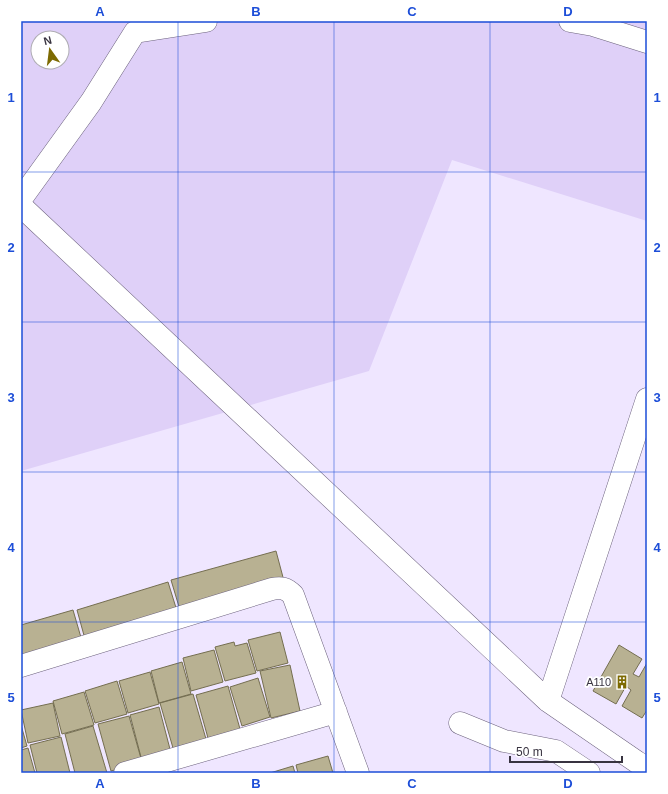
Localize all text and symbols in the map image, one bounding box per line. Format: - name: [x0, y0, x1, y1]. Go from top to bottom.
- text: A: [95, 4, 105, 19]
- text: B: [251, 4, 261, 19]
- text: C: [407, 4, 417, 19]
- text: D: [563, 4, 573, 19]
- north arrow: [30, 30, 70, 70]
- text: N: [42, 34, 53, 47]
- text: 1: [7, 90, 15, 105]
- text: 1: [653, 90, 661, 105]
- text: 2: [7, 240, 15, 255]
- text: 2: [653, 240, 661, 255]
- text: 3: [7, 390, 15, 405]
- text: 3: [653, 390, 661, 405]
- text: 4: [7, 540, 15, 555]
- text: 4: [653, 540, 661, 555]
- building icon: A110: [614, 674, 630, 690]
- place label: A110: [586, 676, 611, 688]
- text: 5: [7, 690, 15, 705]
- text: 5: [653, 690, 661, 705]
- scale bar: [510, 738, 622, 764]
- text: 50 m: [516, 745, 543, 759]
- text: A: [95, 776, 105, 791]
- text: B: [251, 776, 261, 791]
- text: C: [407, 776, 417, 791]
- text: D: [563, 776, 573, 791]

